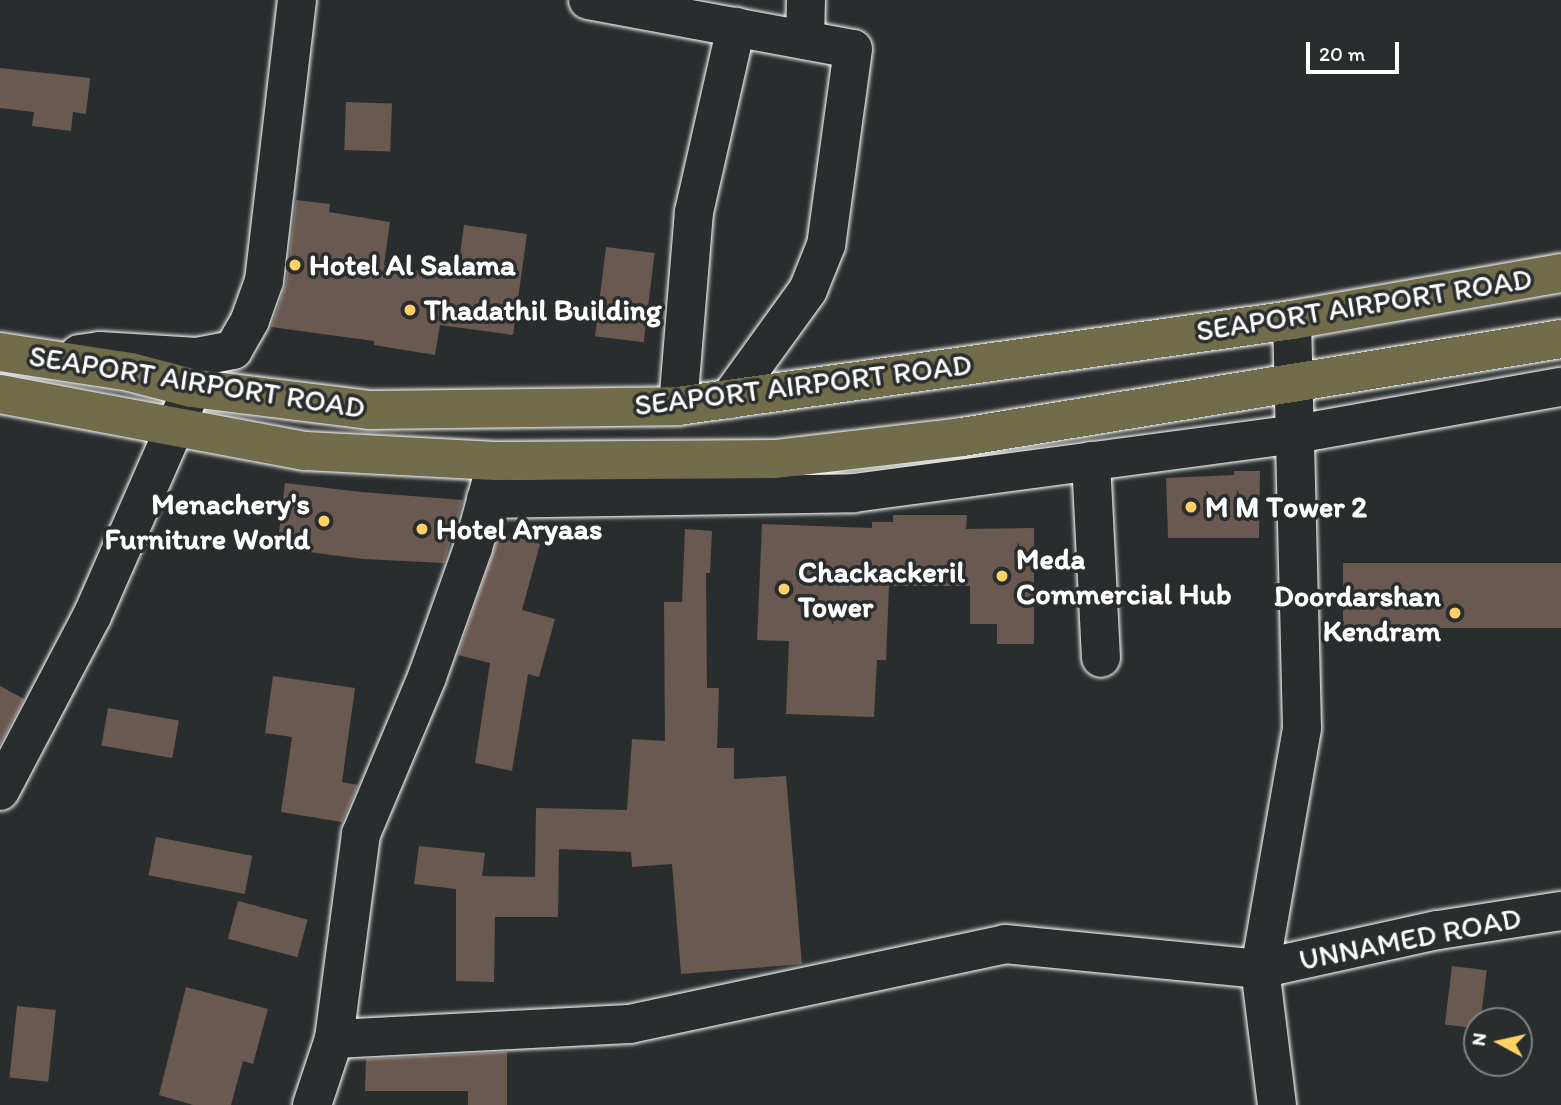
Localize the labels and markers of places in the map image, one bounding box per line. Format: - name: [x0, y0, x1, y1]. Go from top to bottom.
- place label: Hotel Al Salama: [309, 247, 516, 283]
- marker: Hotel Al Salama: [287, 257, 303, 273]
- place label: Thadathil Building: [424, 292, 662, 328]
- marker: Thadathil Building: [402, 302, 418, 318]
- place label: Menachery's Furniture World: [105, 486, 310, 556]
- place label: M M Tower 2: [1205, 489, 1363, 525]
- marker: M M Tower 2: [1183, 499, 1199, 515]
- place label: Hotel Aryaas: [436, 511, 602, 547]
- marker: Menachery's Furniture World: [316, 513, 332, 529]
- marker: Hotel Aryaas: [414, 521, 430, 537]
- place label: Meda Commercial Hub: [1016, 541, 1232, 612]
- place label: Chackackeril Tower: [798, 554, 965, 624]
- marker: Meda Commercial Hub: [994, 568, 1010, 584]
- place label: Doordarshan Kendram: [1274, 578, 1441, 648]
- marker: Chackackeril Tower: [776, 581, 792, 597]
- marker: Doordarshan Kendram: [1447, 605, 1463, 621]

